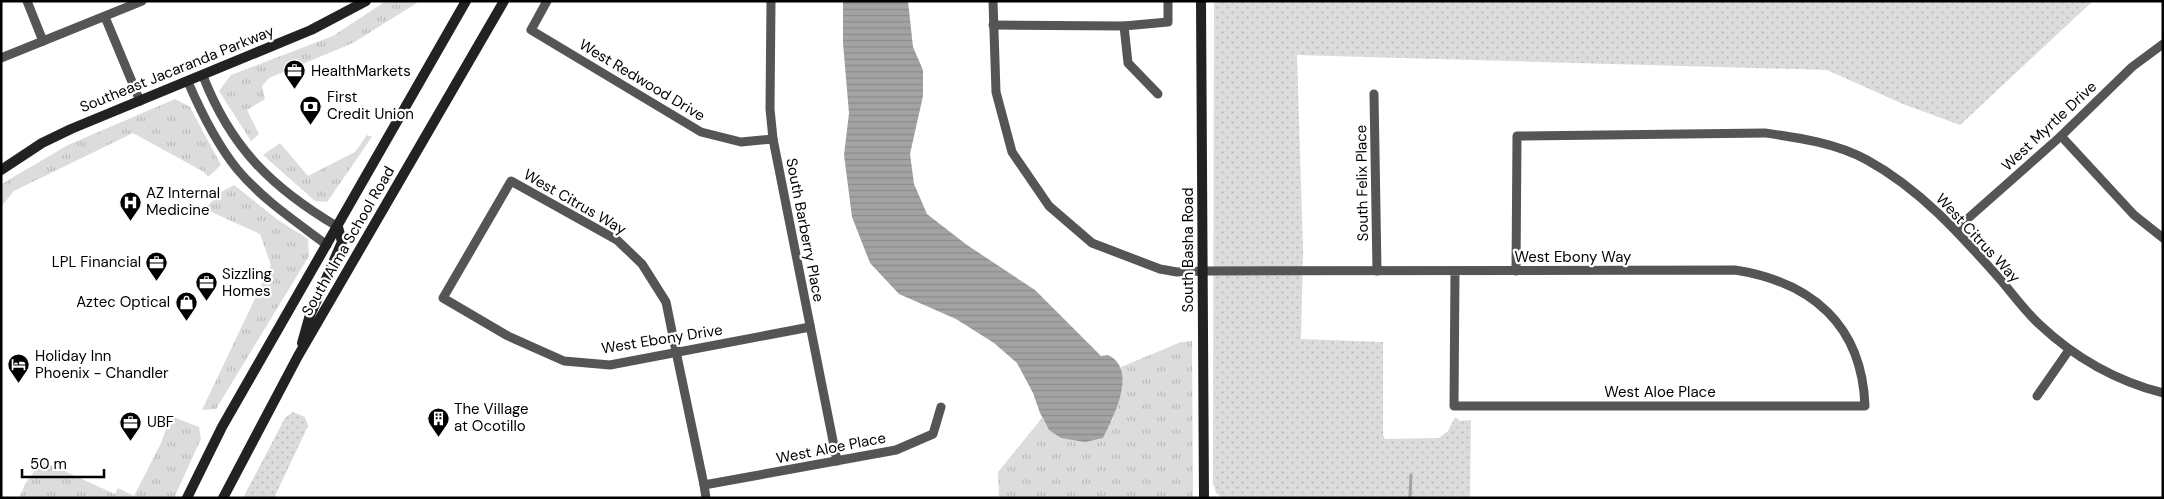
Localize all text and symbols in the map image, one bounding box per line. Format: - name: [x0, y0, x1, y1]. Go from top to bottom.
- street label: Southeast Jacaranda Parkway: [77, 21, 278, 117]
- street label: West Redwood Drive: [575, 34, 709, 126]
- office icon: HealthMarkets: [283, 59, 307, 90]
- place label: HealthMarkets: [311, 61, 411, 81]
- street label: West Myrtle Drive: [1997, 77, 2101, 175]
- place label: First Credit Union: [327, 87, 414, 124]
- bank icon: First Credit Union: [299, 94, 323, 125]
- street label: South Felix Place: [1351, 125, 1373, 241]
- street label: South Barberry Place: [781, 156, 829, 304]
- street label: South Alma School Road: [297, 163, 399, 319]
- street label: West Citrus Way: [520, 165, 630, 240]
- place label: AZ Internal Medicine: [146, 183, 220, 220]
- street label: South Basha Road: [1178, 187, 1198, 313]
- street label: West Citrus Way: [1931, 189, 2025, 287]
- hospital icon: AZ Internal Medicine: [118, 190, 142, 221]
- street label: West Ebony Way: [1515, 247, 1632, 267]
- office icon: LPL Financial: [145, 250, 169, 281]
- place label: LPL Financial: [52, 252, 141, 272]
- place label: Sizzling Homes: [222, 264, 272, 301]
- office icon: Sizzling Homes: [194, 271, 218, 302]
- shop icon: Aztec Optical: [174, 290, 198, 321]
- place label: Aztec Optical: [76, 292, 170, 312]
- street label: West Ebony Drive: [600, 320, 724, 358]
- place label: Holiday Inn Phoenix - Chandler: [35, 346, 169, 383]
- hotel icon: Holiday Inn Phoenix - Chandler: [7, 353, 31, 384]
- street label: West Aloe Place: [1604, 382, 1716, 402]
- place label: The Village at Ocotillo: [454, 399, 529, 436]
- building icon: The Village at Ocotillo: [426, 406, 450, 437]
- office icon: UBF: [119, 410, 143, 441]
- place label: UBF: [147, 412, 174, 432]
- street label: West Aloe Place: [774, 428, 888, 468]
- scale bar: [22, 446, 105, 478]
- text: 50 m: [30, 454, 67, 474]

